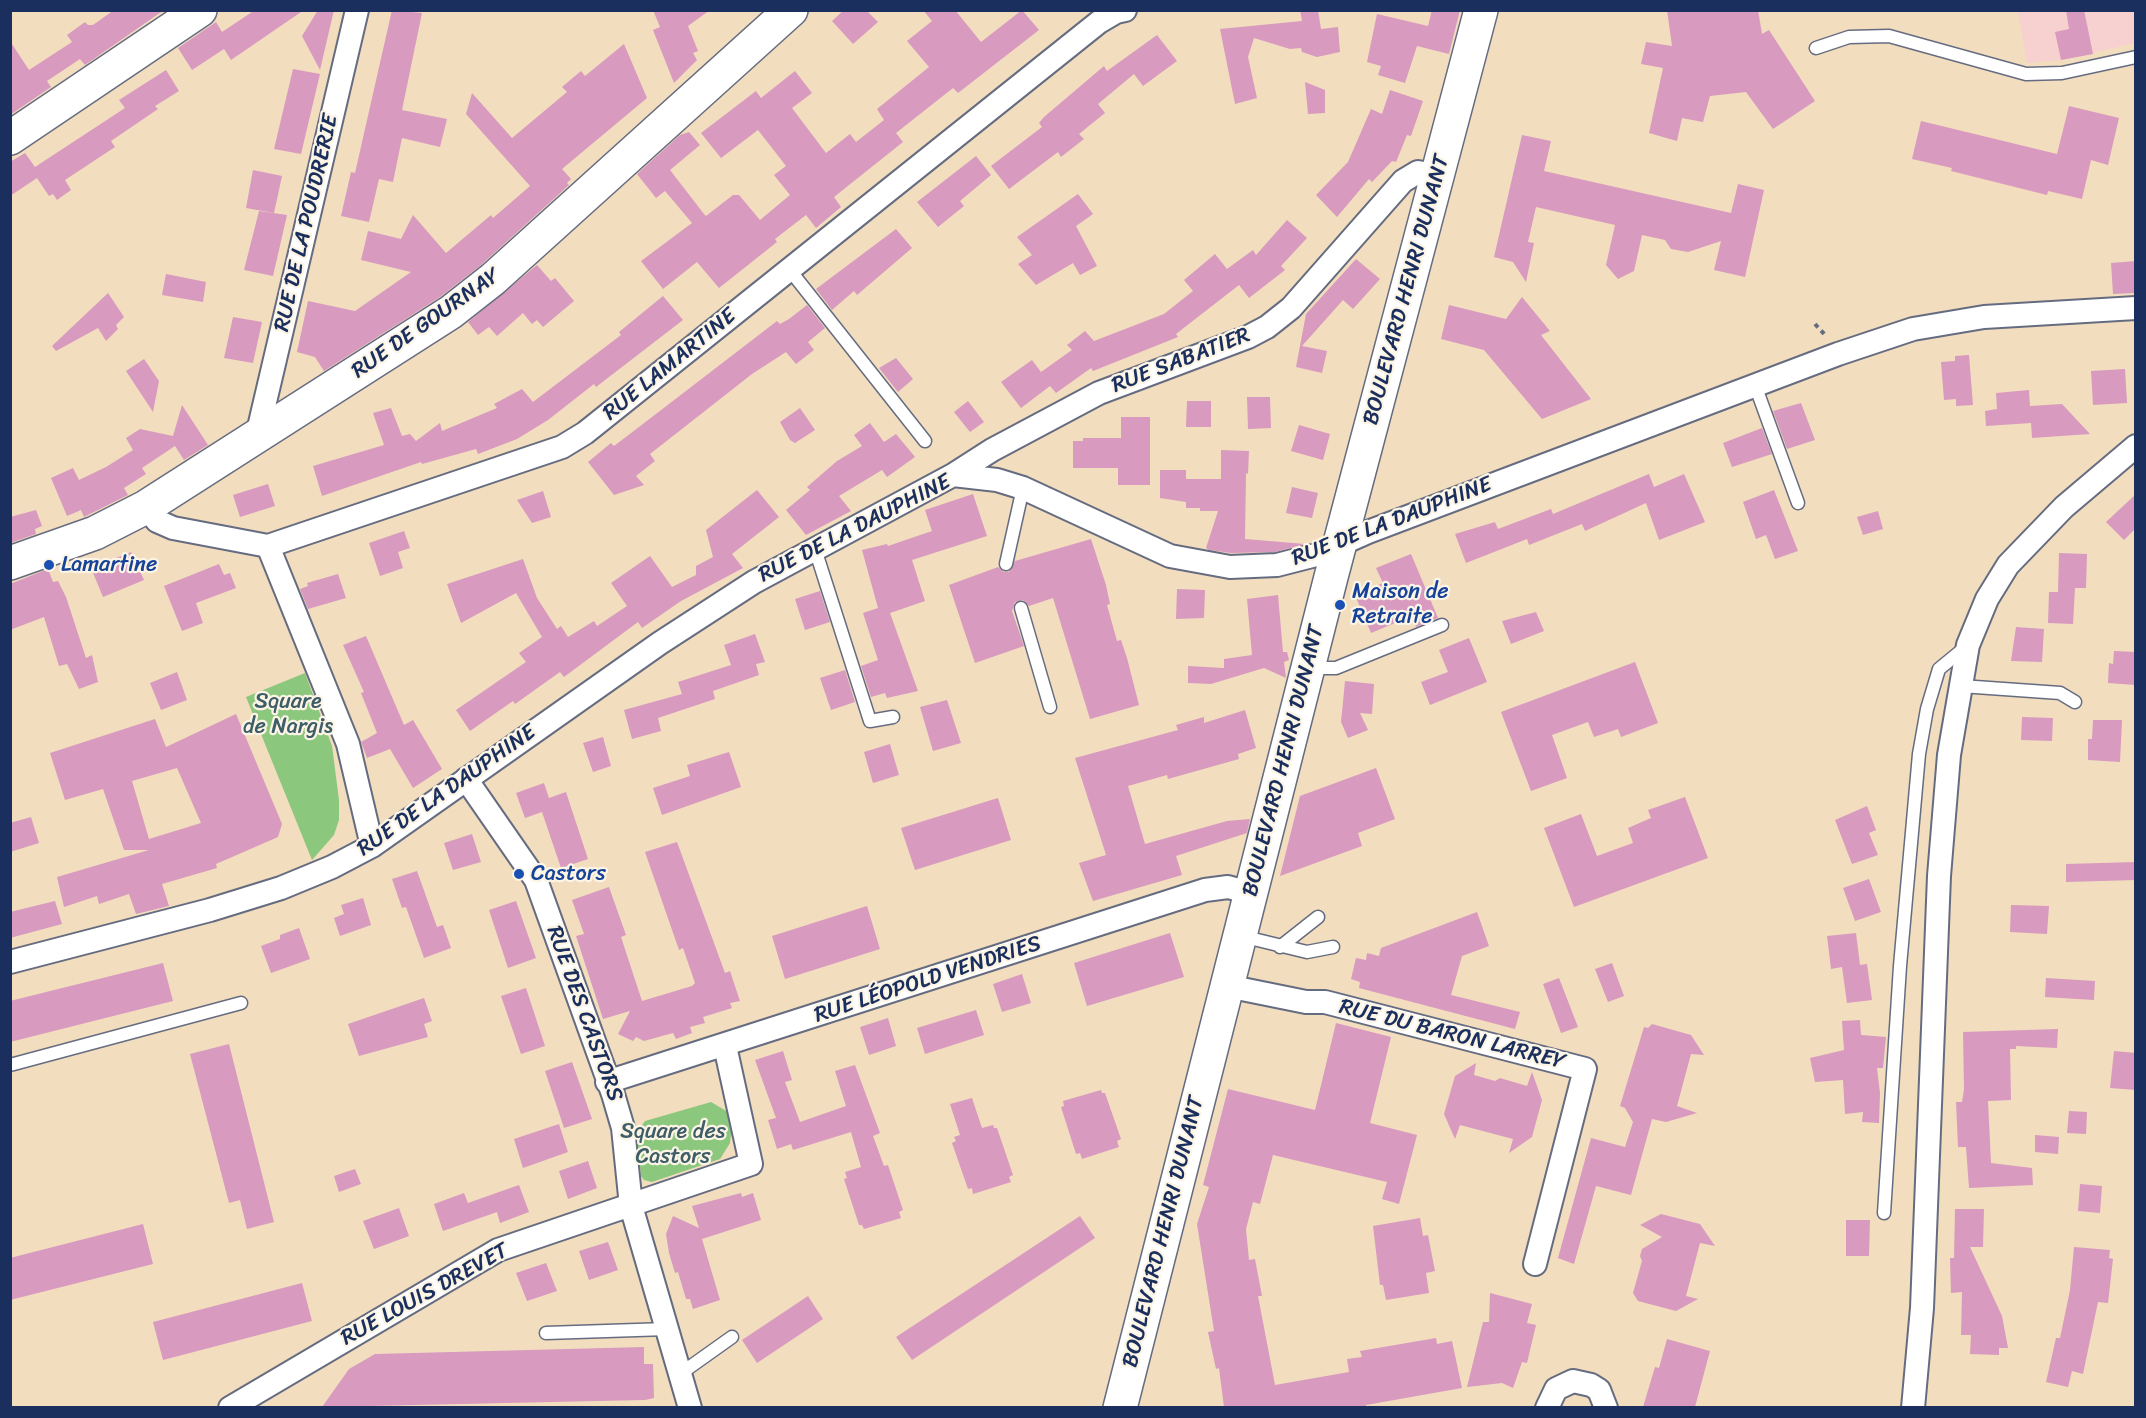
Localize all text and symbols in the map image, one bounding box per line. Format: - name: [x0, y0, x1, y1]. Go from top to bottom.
- street label: RUE DE LA POUDRERIE: [269, 112, 345, 334]
- street label: BOULEVARD HENRI DUNANT: [1358, 152, 1456, 428]
- street label: RUE DE GOURNAY: [347, 263, 505, 385]
- street label: RUE LAMARTINE: [598, 303, 742, 427]
- street label: RUE SABATIER: [1108, 323, 1254, 399]
- street label: RUE DE LA DAUPHINE: [755, 469, 955, 589]
- street label: RUE DE LA DAUPHINE: [1288, 472, 1496, 572]
- place label: Lamartine: [61, 552, 157, 578]
- marker: Lamartine: [42, 558, 56, 572]
- place label: Maison de Retraite: [1352, 579, 1449, 630]
- marker: Maison de Retraite: [1333, 598, 1347, 612]
- street label: BOULEVARD HENRI DUNANT: [1237, 623, 1331, 899]
- park label: Square de Nargis: [243, 689, 333, 740]
- street label: RUE DE LA DAUPHINE: [353, 719, 541, 863]
- place label: Castors: [531, 861, 606, 887]
- marker: Castors: [512, 867, 526, 881]
- street label: RUE DES CASTORS: [540, 923, 628, 1105]
- street label: RUE LÉOPOLD VENDRIES: [811, 931, 1045, 1029]
- street label: RUE DU BARON LARREY: [1336, 994, 1568, 1076]
- street label: BOULEVARD HENRI DUNANT: [1117, 1094, 1211, 1370]
- park label: Square des Castors: [620, 1119, 726, 1170]
- street label: RUE LOUIS DREVET: [337, 1238, 513, 1352]

